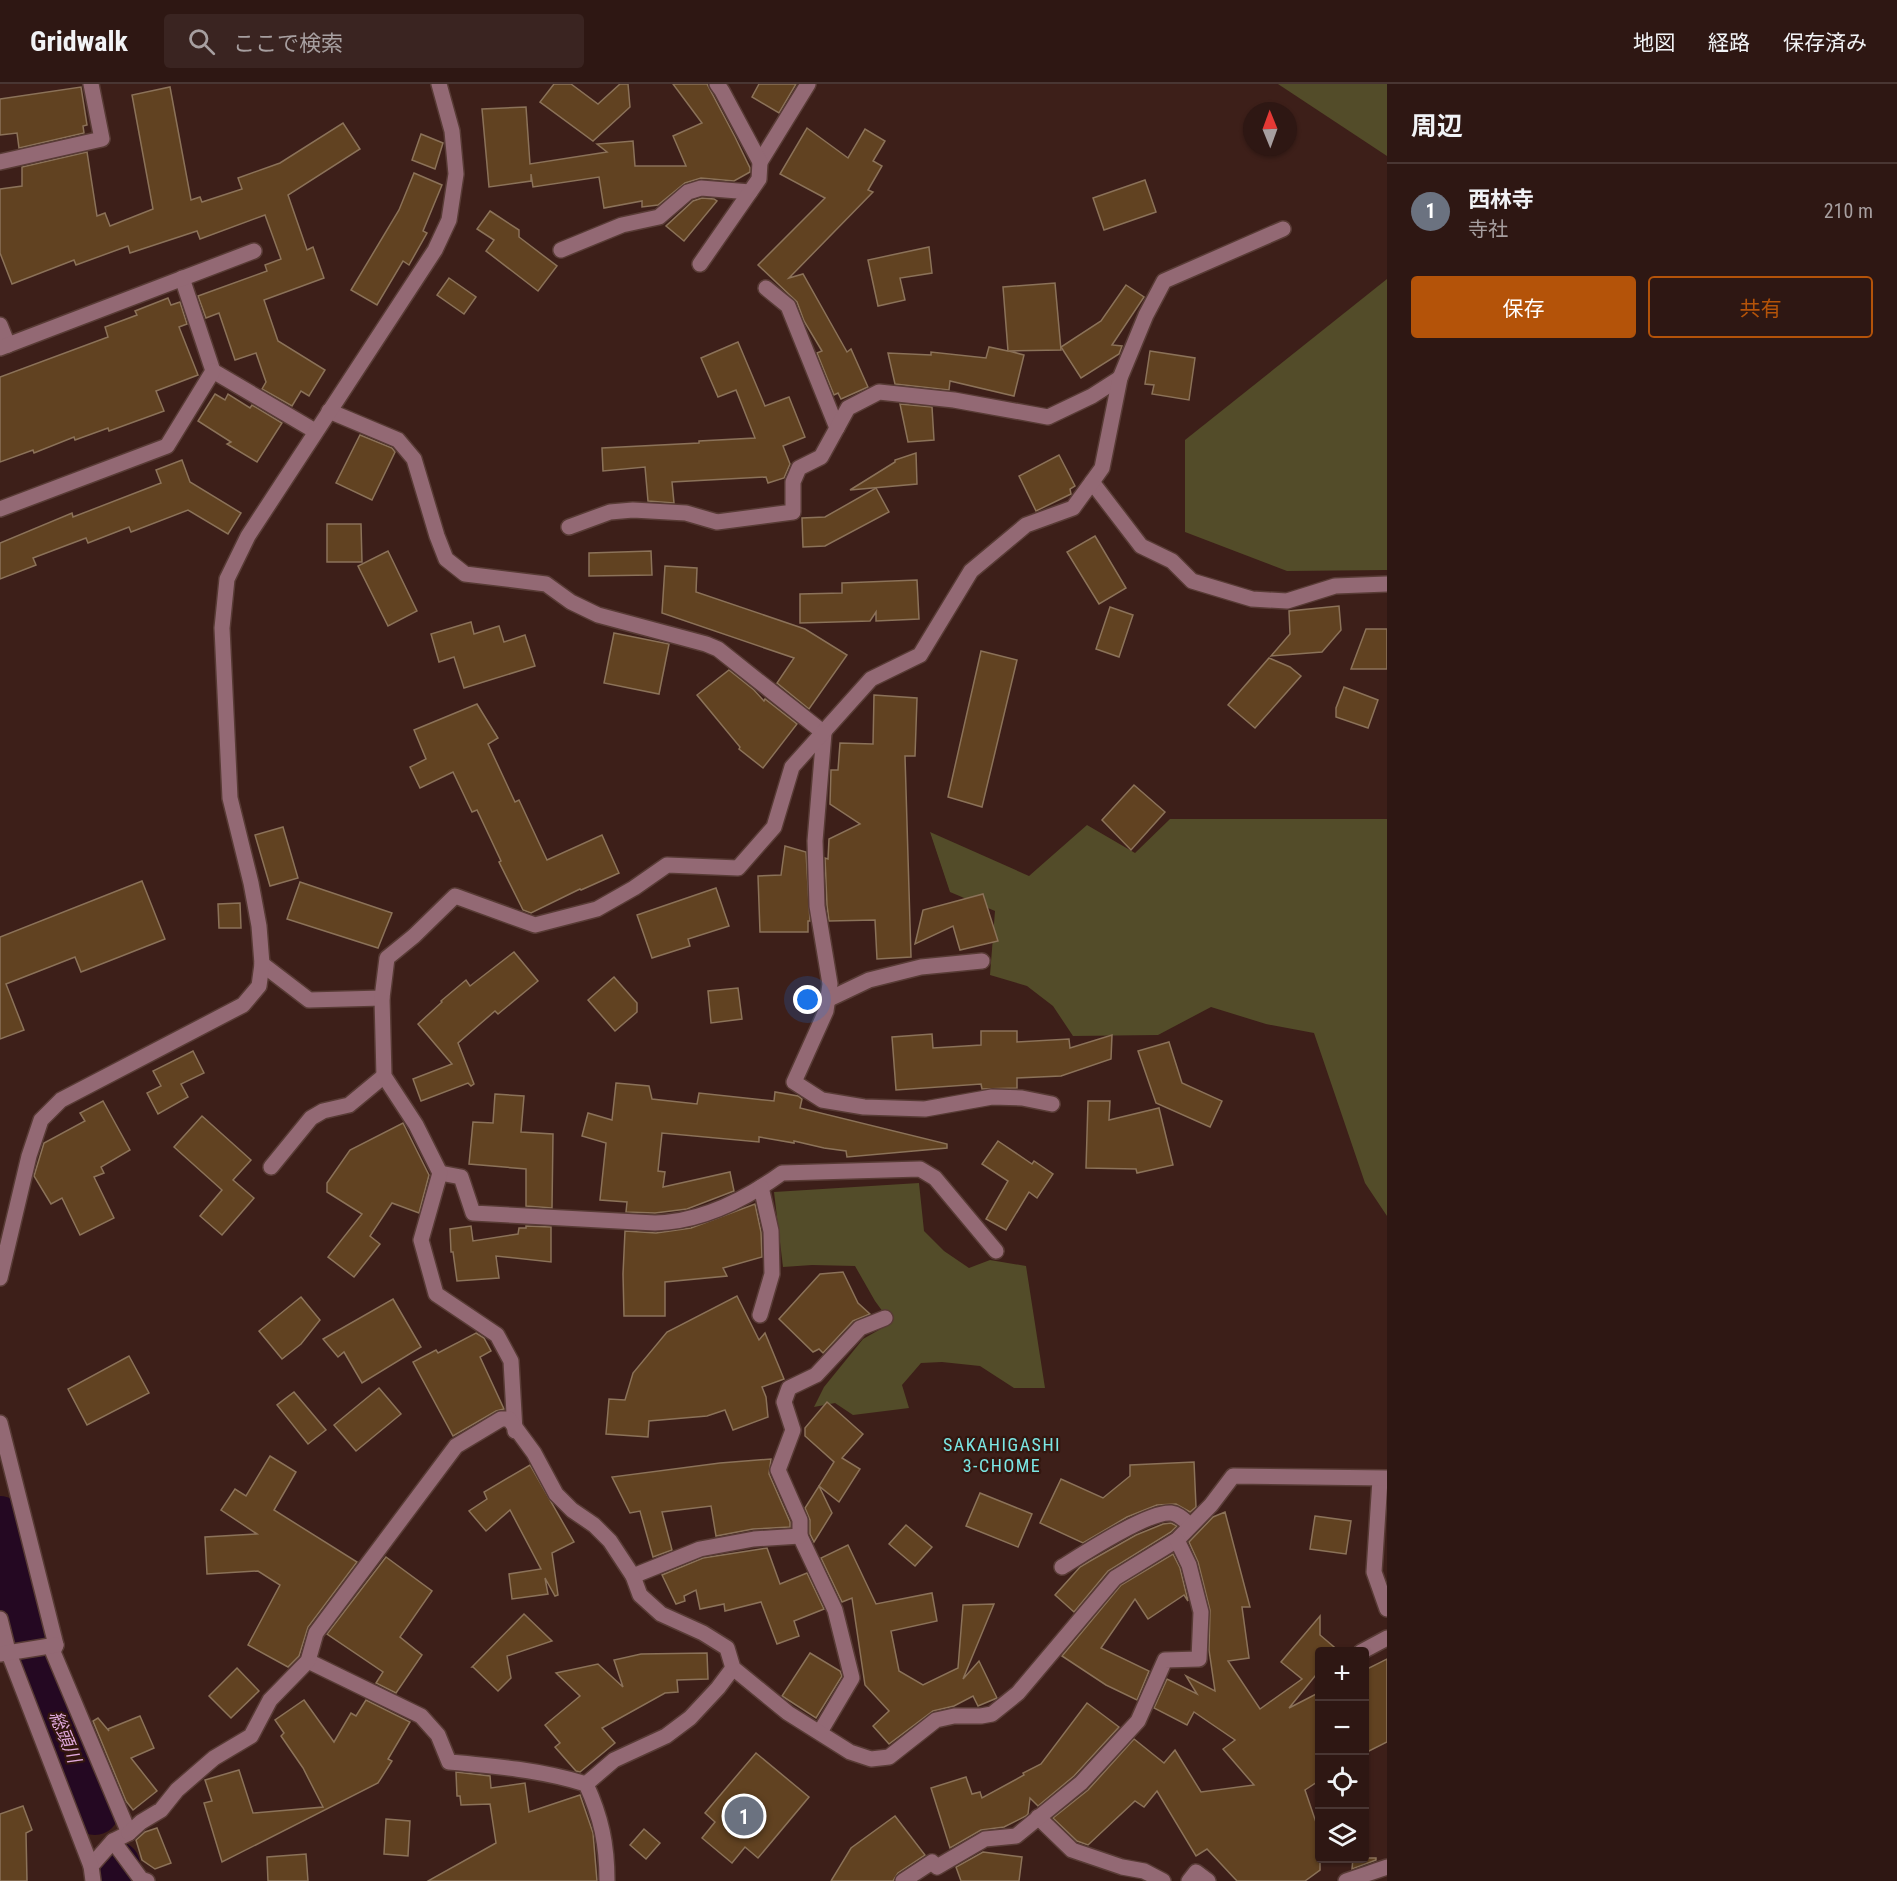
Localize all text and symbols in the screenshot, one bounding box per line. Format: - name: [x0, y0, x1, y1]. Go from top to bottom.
- search box: [164, 14, 584, 68]
- text: Gridwalk: [30, 25, 128, 58]
- icon: search: [185, 25, 218, 58]
- text: ここで検索: [233, 31, 343, 56]
- text: 地図: [1633, 31, 1675, 55]
- text: 経路: [1708, 31, 1750, 55]
- text: 保存済み: [1783, 31, 1867, 55]
- north arrow: [1243, 102, 1297, 156]
- text: 周辺: [1411, 111, 1463, 141]
- text: 西林寺: [1468, 187, 1534, 212]
- text: 1: [1425, 199, 1436, 223]
- text: 210 m: [1824, 199, 1873, 223]
- text: 寺社: [1468, 217, 1508, 241]
- button: 保存: [1411, 276, 1636, 338]
- button: 共有: [1648, 276, 1873, 338]
- your location: [793, 985, 822, 1014]
- district label: SAKAHIGASHI 3-CHOME: [943, 1434, 1061, 1476]
- map controls: [1315, 1647, 1369, 1863]
- button: +: [1315, 1647, 1369, 1701]
- button: −: [1315, 1701, 1369, 1755]
- water label: 総頭川: [46, 1708, 86, 1768]
- button: locate: [1315, 1755, 1369, 1809]
- pin: 1: [724, 1794, 764, 1838]
- button: layers: [1315, 1809, 1369, 1863]

